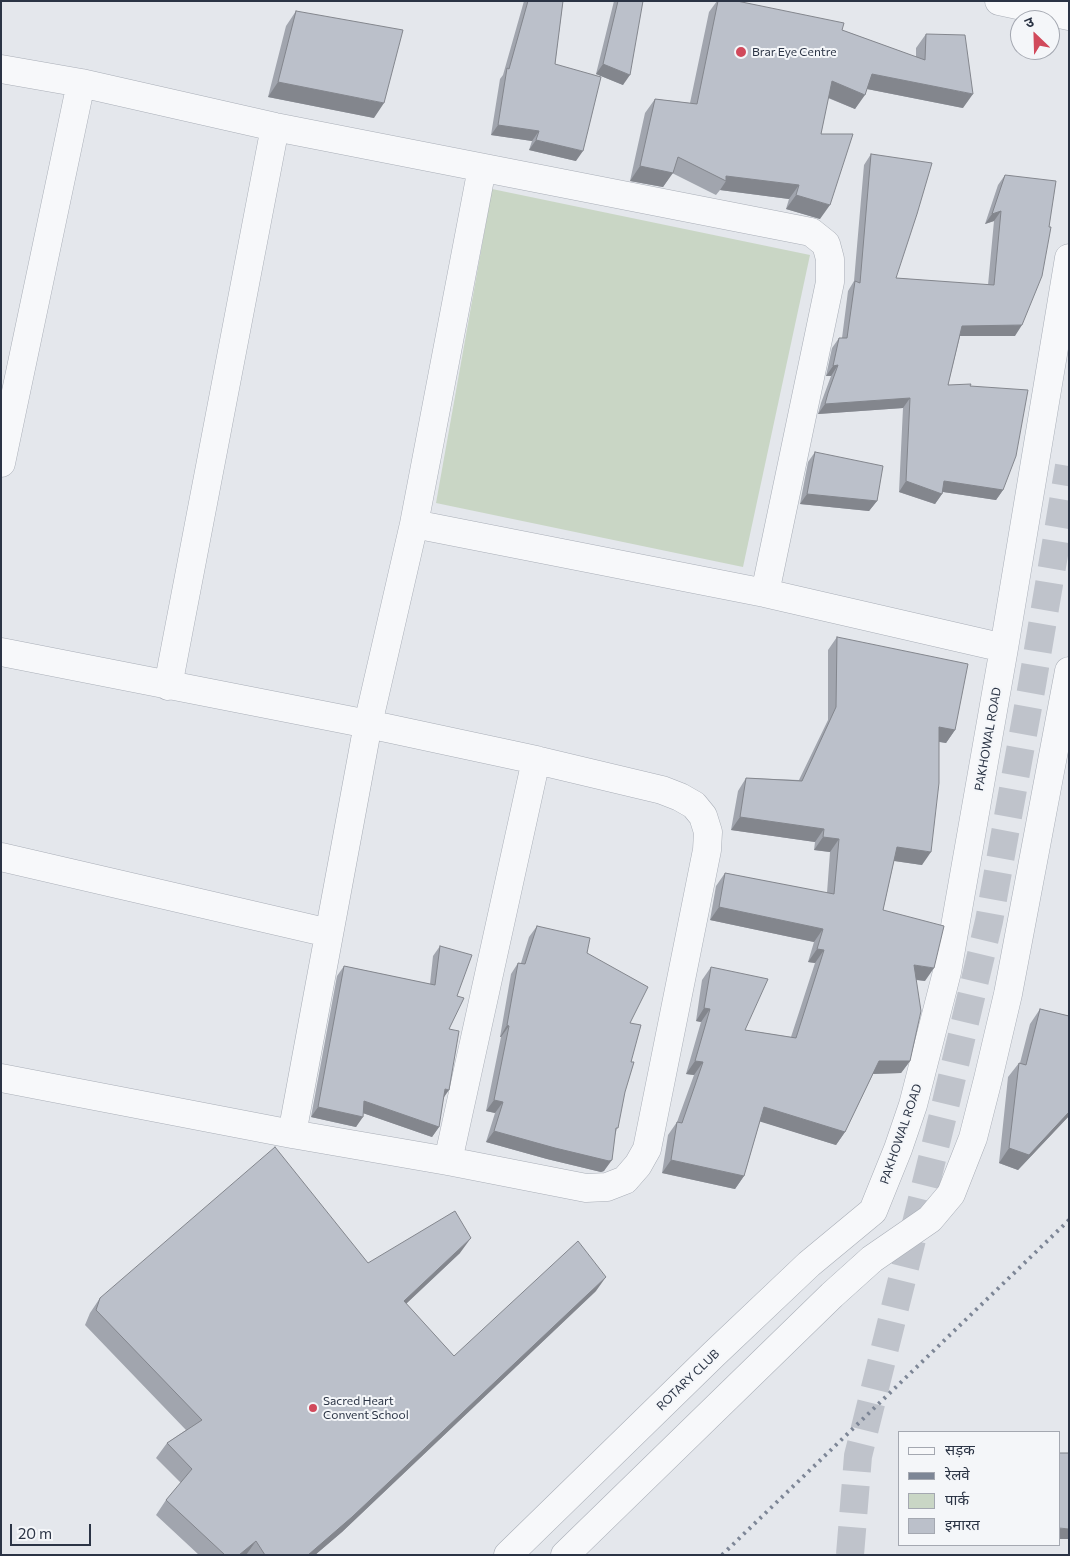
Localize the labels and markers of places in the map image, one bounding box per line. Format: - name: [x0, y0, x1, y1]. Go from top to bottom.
- marker: Brar Eye Centre: [734, 45, 748, 59]
- place label: Brar Eye Centre: [752, 45, 837, 59]
- place label: Sacred Heart Convent School: [323, 1394, 409, 1422]
- marker: Sacred Heart Convent School: [307, 1402, 319, 1414]

